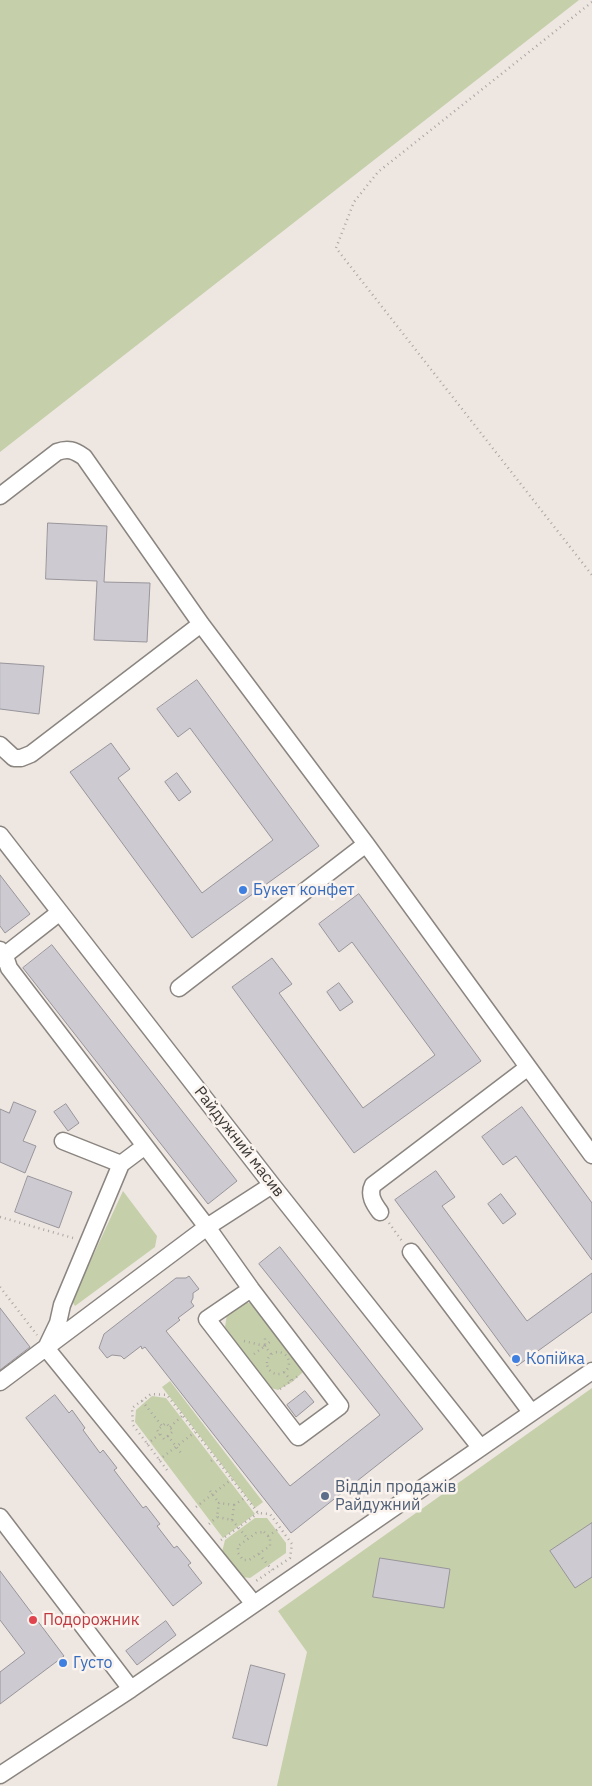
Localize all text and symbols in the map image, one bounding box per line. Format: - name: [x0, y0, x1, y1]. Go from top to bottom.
- place label: Букет конфет: [253, 880, 355, 900]
- marker: Букет конфет: [237, 884, 249, 896]
- street label: Райдужний масив: [190, 1083, 288, 1201]
- place label: Копійка: [526, 1349, 585, 1369]
- marker: Копійка: [510, 1353, 522, 1365]
- place label: Відділ продажів Райдужний: [335, 1477, 456, 1515]
- marker: Відділ продажів Райдужний: [319, 1490, 331, 1502]
- place label: Подорожник: [43, 1610, 139, 1630]
- marker: Подорожник: [27, 1614, 39, 1626]
- place label: Густо: [73, 1653, 113, 1673]
- marker: Густо: [57, 1657, 69, 1669]

